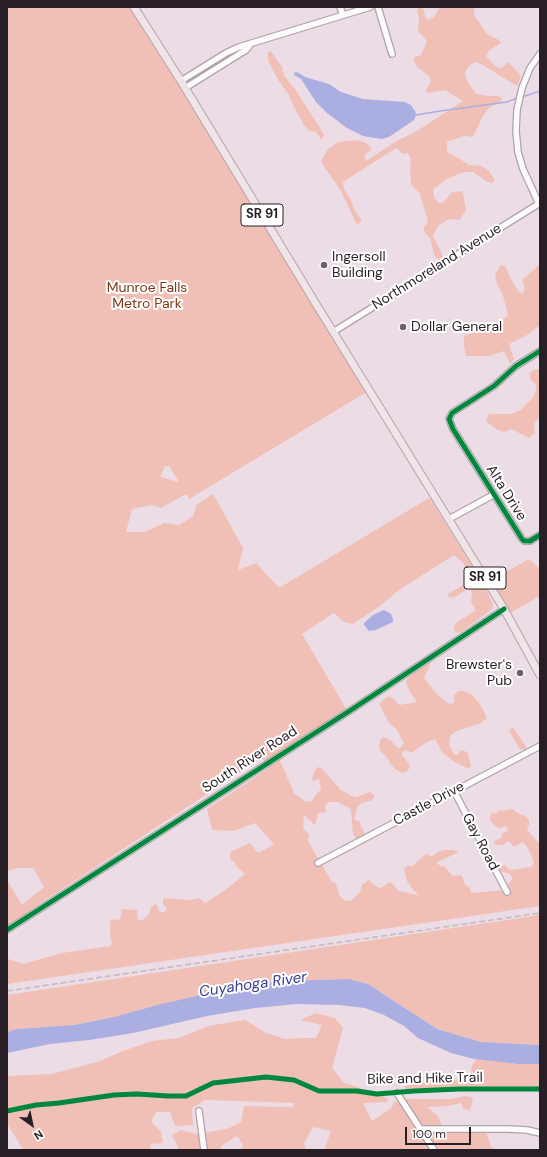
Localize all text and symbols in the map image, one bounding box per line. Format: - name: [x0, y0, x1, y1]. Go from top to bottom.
- road number: SR 91: [241, 204, 283, 226]
- street label: Northmoreland Avenue: [369, 220, 505, 314]
- place label: Ingersoll Building: [332, 249, 386, 282]
- marker: Ingersoll Building: [319, 260, 329, 270]
- park label: Munroe Falls Metro Park: [107, 280, 187, 312]
- place label: Dollar General: [411, 319, 502, 335]
- marker: Dollar General: [398, 322, 408, 332]
- street label: Alta Drive: [482, 462, 530, 524]
- road number: SR 91: [464, 567, 506, 589]
- place label: Brewster's Pub: [446, 657, 512, 690]
- marker: Brewster's Pub: [515, 668, 525, 678]
- street label: South River Road: [199, 723, 301, 797]
- street label: Castle Drive: [391, 778, 467, 830]
- street label: Gay Road: [458, 811, 502, 873]
- water label: Cuyahoga River: [198, 969, 308, 1001]
- street label: Bike and Hike Trail: [367, 1070, 483, 1088]
- north arrow: [12, 1105, 52, 1145]
- scale bar: [407, 1119, 473, 1145]
- text: 100 m: [412, 1126, 446, 1142]
- text: N: [31, 1127, 46, 1143]

